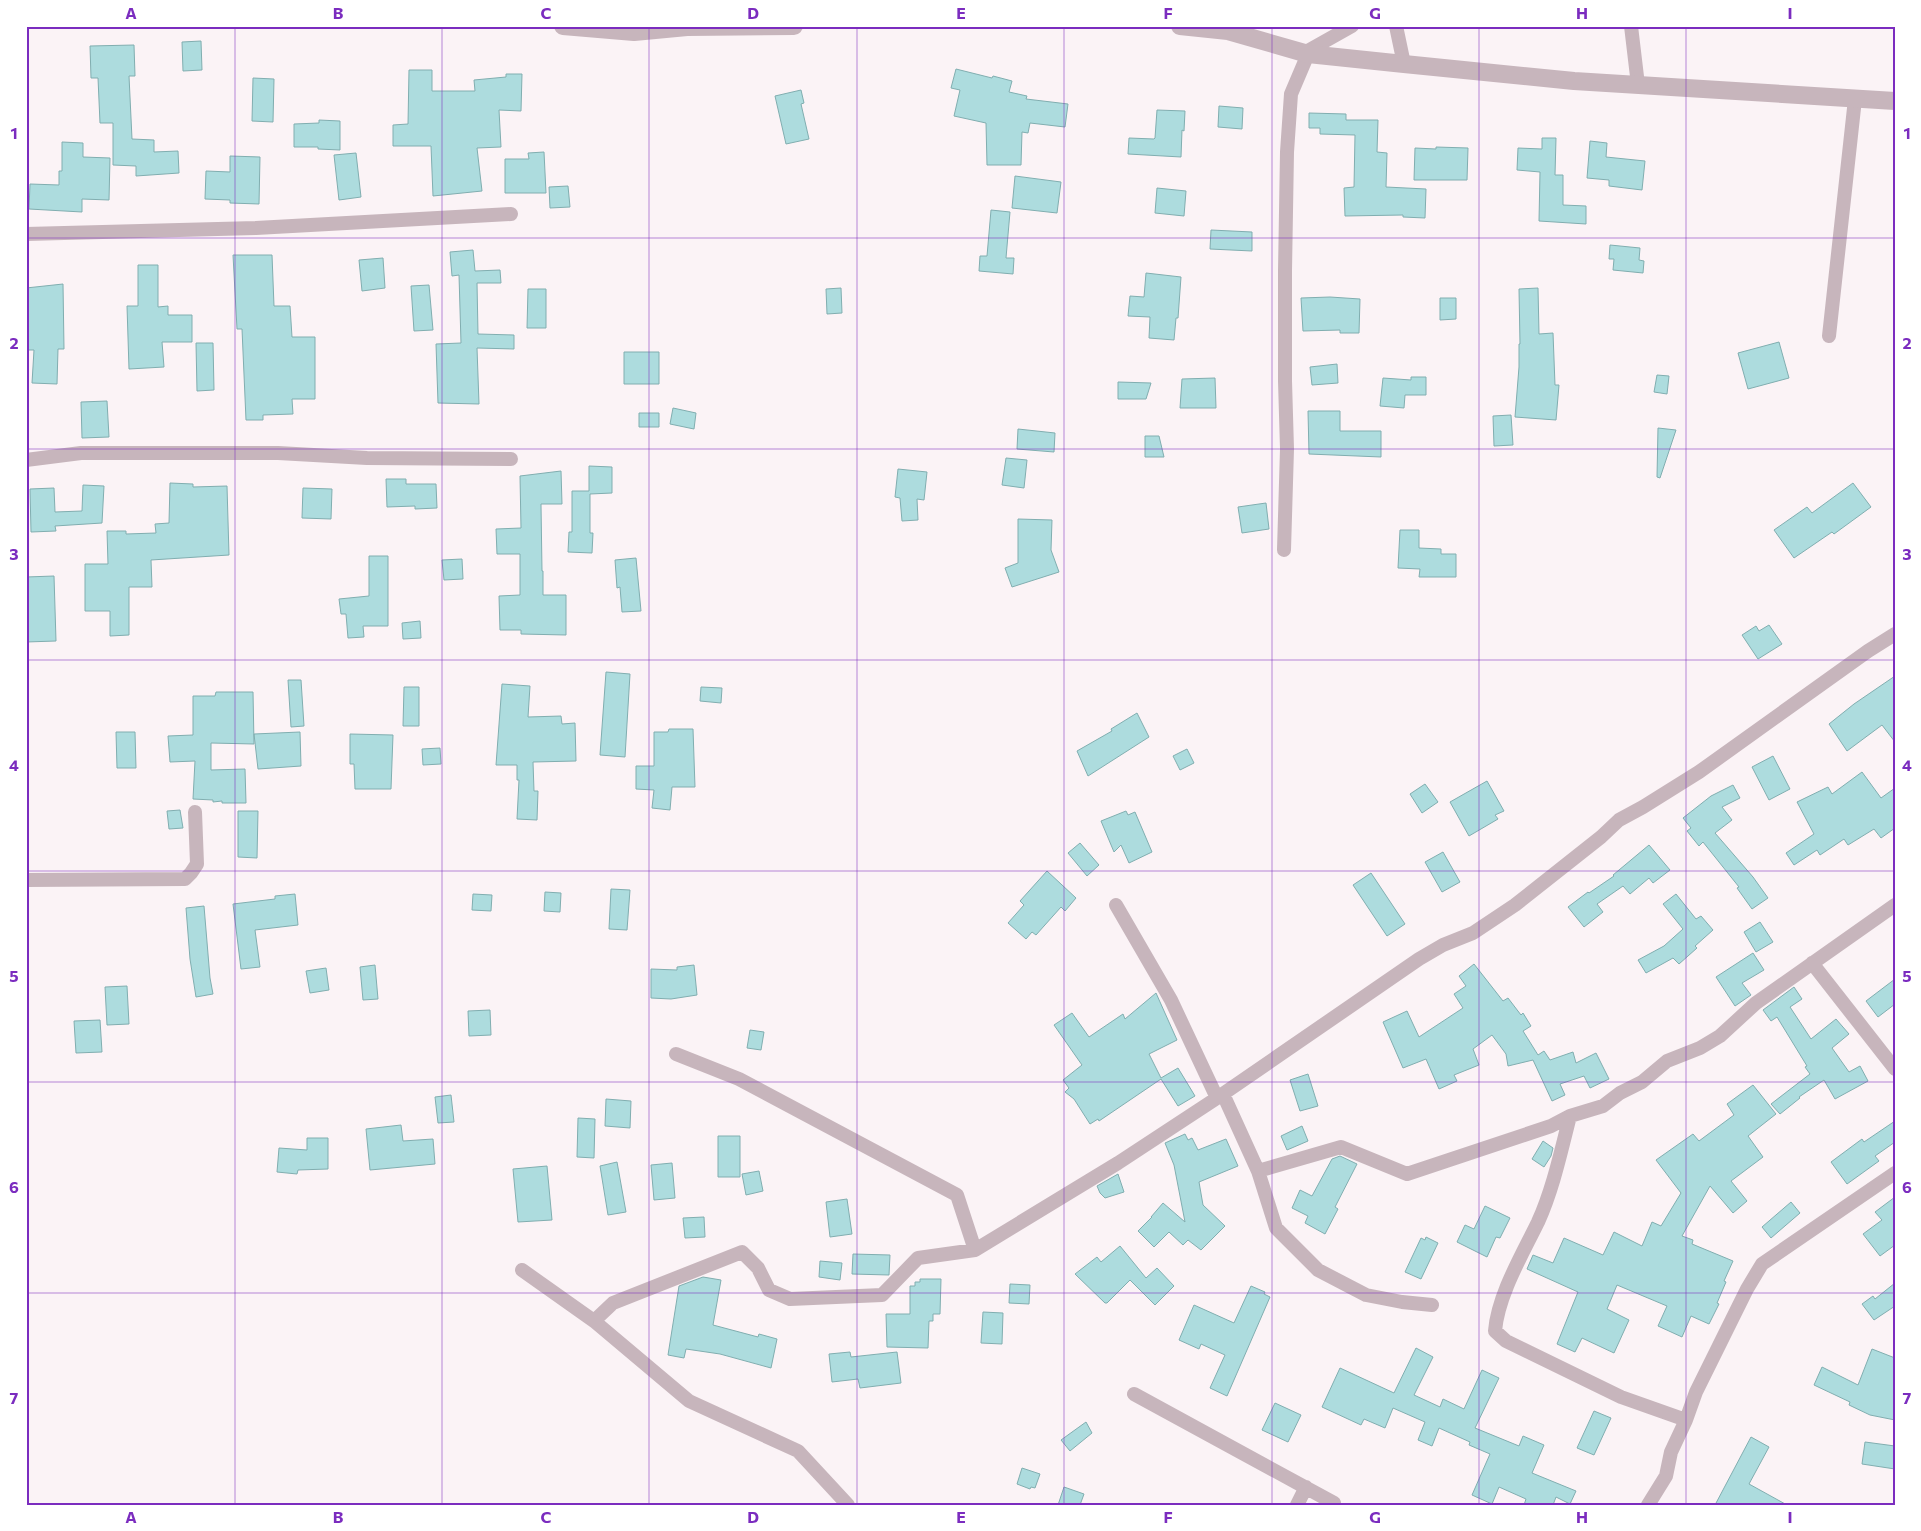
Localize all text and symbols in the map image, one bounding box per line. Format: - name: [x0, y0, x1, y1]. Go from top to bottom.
- text: A: [125, 3, 137, 22]
- text: B: [333, 3, 344, 22]
- text: C: [541, 3, 552, 22]
- text: D: [747, 3, 759, 22]
- text: E: [956, 3, 966, 22]
- text: F: [1163, 3, 1173, 22]
- text: G: [1369, 3, 1381, 22]
- text: H: [1576, 3, 1588, 22]
- text: I: [1787, 3, 1793, 22]
- text: 1: [10, 123, 18, 142]
- text: 1: [1903, 123, 1911, 142]
- text: 2: [9, 333, 19, 352]
- text: 2: [1902, 333, 1912, 352]
- text: 3: [9, 544, 19, 563]
- text: 3: [1902, 544, 1912, 563]
- text: 4: [9, 755, 19, 774]
- text: 4: [1902, 755, 1912, 774]
- text: 5: [9, 966, 19, 985]
- text: 5: [1902, 966, 1912, 985]
- text: 6: [9, 1177, 19, 1196]
- text: 6: [1902, 1177, 1912, 1196]
- text: 7: [10, 1388, 19, 1407]
- text: 7: [1903, 1388, 1912, 1407]
- text: A: [125, 1507, 137, 1526]
- text: B: [333, 1507, 344, 1526]
- text: C: [541, 1507, 552, 1526]
- text: D: [747, 1507, 759, 1526]
- text: E: [956, 1507, 966, 1526]
- text: F: [1163, 1507, 1173, 1526]
- text: G: [1369, 1507, 1381, 1526]
- text: H: [1576, 1507, 1588, 1526]
- text: I: [1787, 1507, 1793, 1526]

